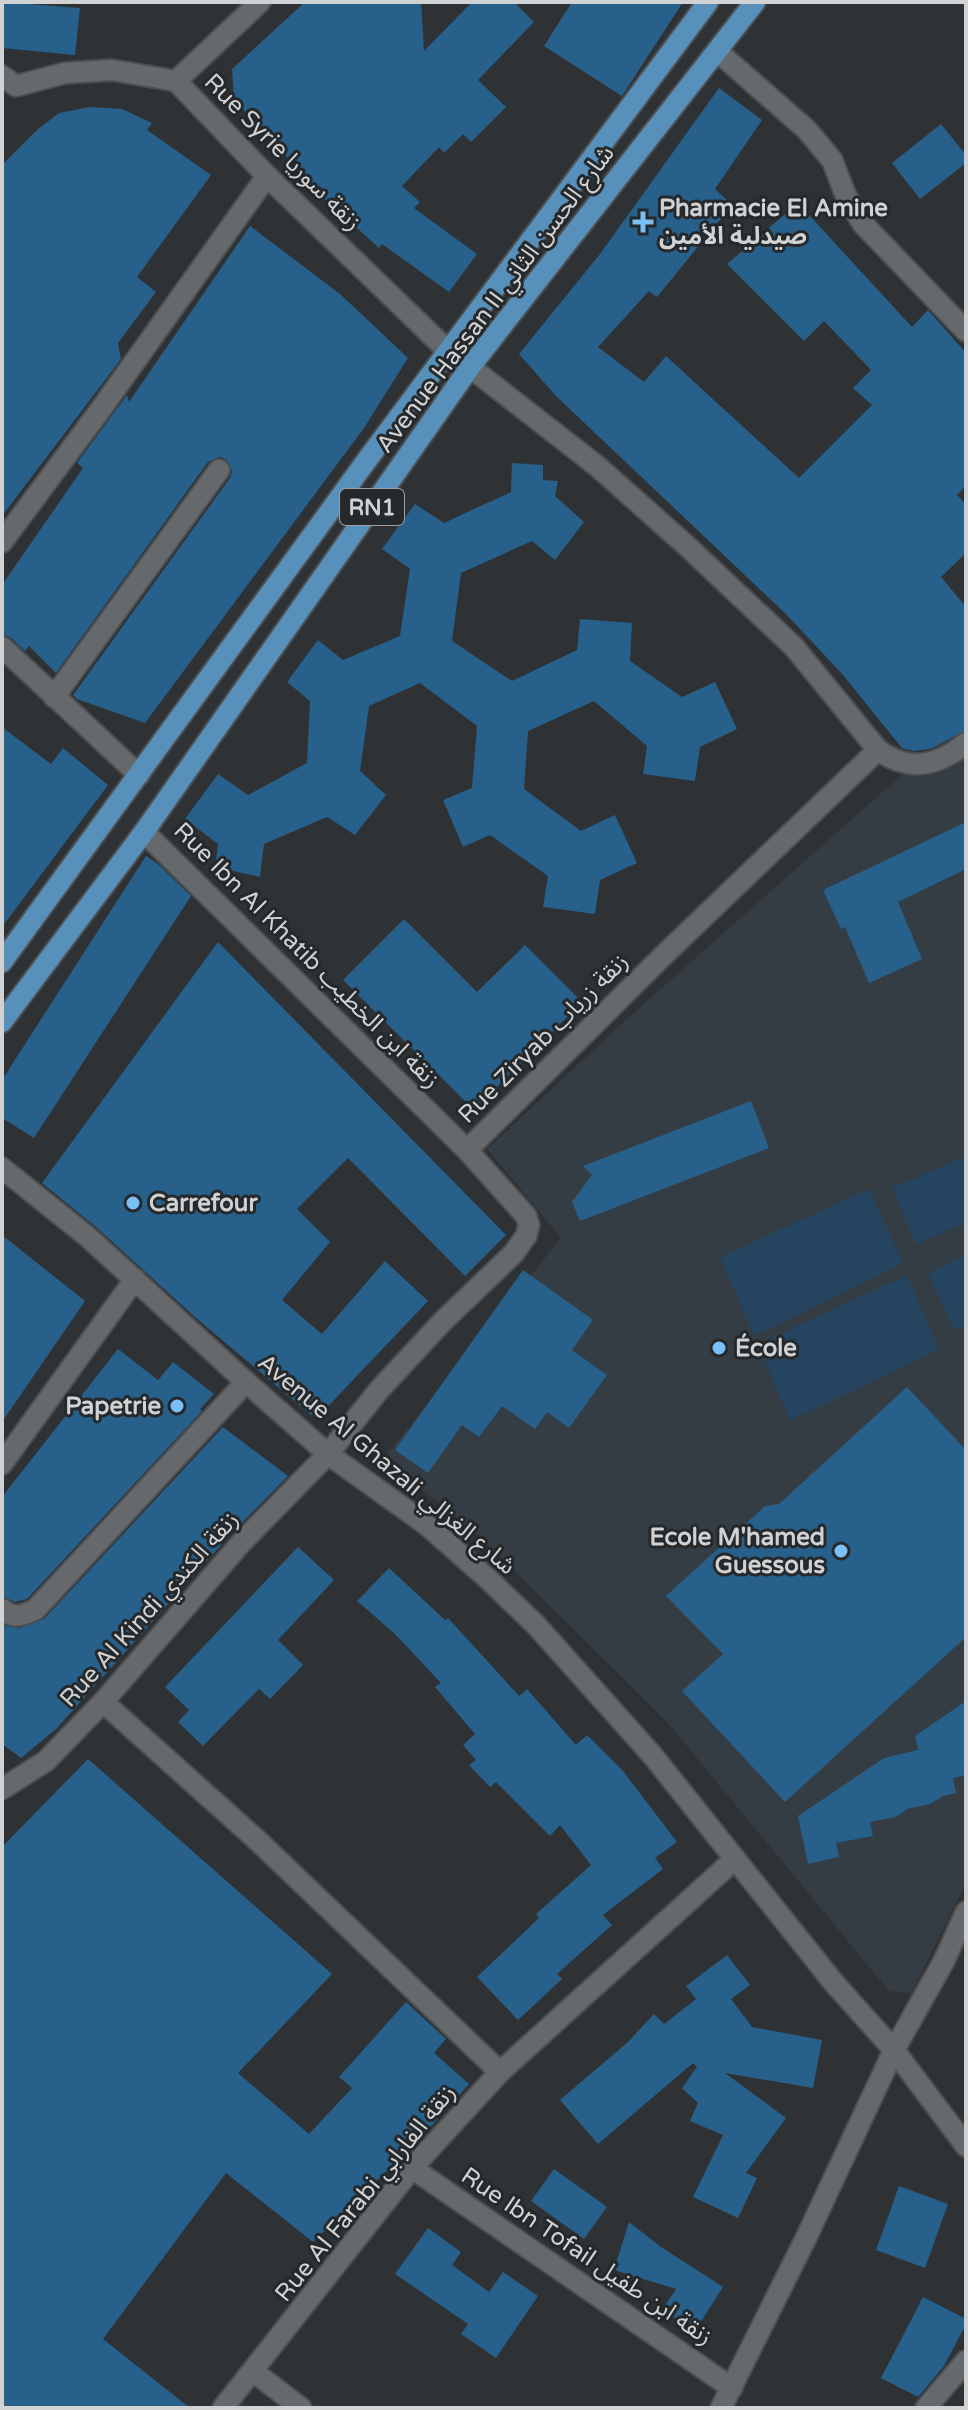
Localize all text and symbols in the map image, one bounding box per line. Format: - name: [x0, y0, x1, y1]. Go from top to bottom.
- street label: Rue Syrie زنقة سوريا: [198, 68, 367, 237]
- street label: Avenue Hassan II شارع الحسن الثاني: [370, 140, 623, 461]
- place label: Pharmacie El Amine صيدلية الأمين: [659, 194, 888, 251]
- marker: Pharmacie El Amine صيدلية الأمين: [634, 213, 652, 231]
- road number: RN1: [340, 489, 404, 525]
- street label: Rue Ibn Al Khatib زنقة ابن الخطيب: [168, 816, 446, 1094]
- street label: Rue Ziryab زنقة زرياب: [452, 947, 635, 1130]
- place label: Carrefour: [149, 1189, 258, 1218]
- marker: Carrefour: [124, 1194, 142, 1212]
- place label: École: [735, 1333, 797, 1363]
- marker: École: [710, 1339, 728, 1357]
- street label: Avenue Al Ghazali شارع الغزالي: [249, 1348, 522, 1584]
- place label: Papetrie: [65, 1392, 161, 1421]
- marker: Papetrie: [168, 1397, 186, 1415]
- street label: Rue Al Kindi زنقة الكندي: [54, 1506, 248, 1716]
- place label: Ecole M'hamed Guessous: [650, 1523, 825, 1580]
- marker: Ecole M'hamed Guessous: [832, 1542, 850, 1560]
- street label: Rue Al Farabi زنقة الفارابي: [269, 2079, 465, 2310]
- street label: Rue Ibn Tofail زنقة ابن طفيل: [455, 2161, 718, 2351]

